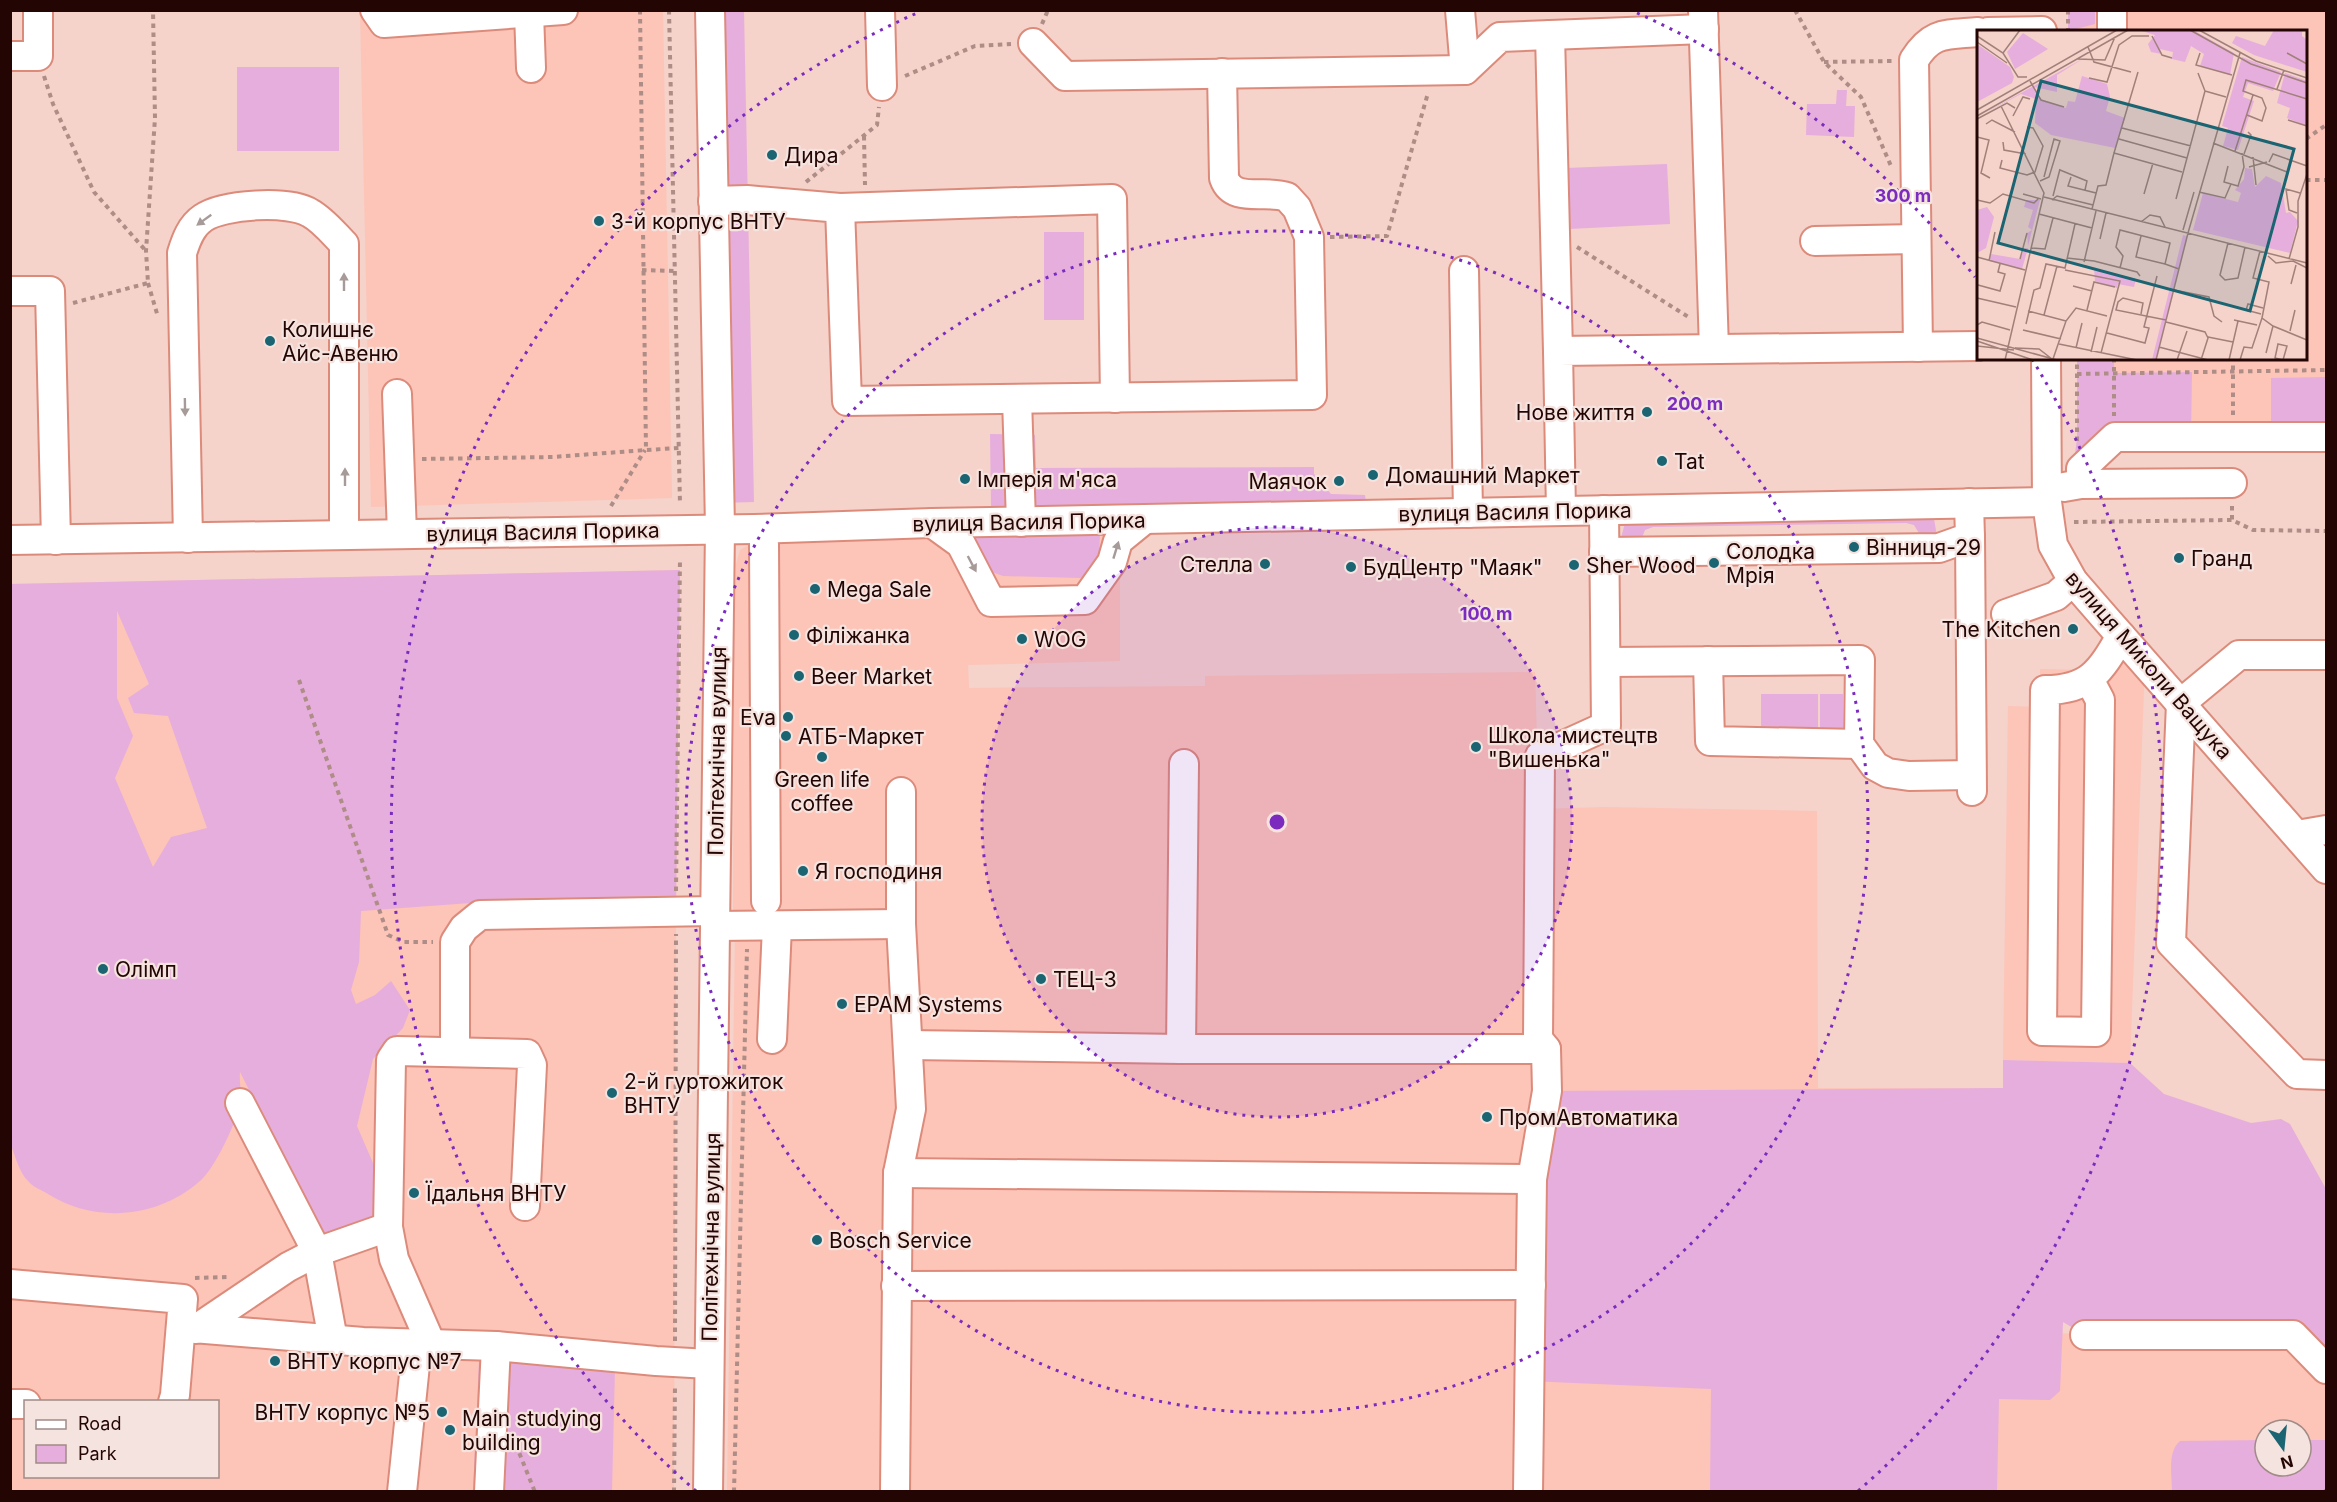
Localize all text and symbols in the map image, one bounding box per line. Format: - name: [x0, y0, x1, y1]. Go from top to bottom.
- inset map: [1977, 30, 2307, 360]
- place label: Дира: [784, 143, 838, 168]
- marker: Дира: [765, 148, 779, 162]
- text: 300 m: [1875, 185, 1931, 206]
- place label: 3-й корпус ВНТУ: [611, 209, 786, 234]
- one-way arrow: [196, 214, 212, 226]
- marker: 3-й корпус ВНТУ: [592, 214, 606, 228]
- one-way arrow: [339, 272, 349, 291]
- place label: Колишнє Айс-Авеню: [282, 317, 399, 366]
- marker: Колишнє Айс-Авеню: [263, 334, 277, 348]
- text: 200 m: [1667, 393, 1723, 414]
- one-way arrow: [180, 397, 190, 416]
- place label: Нове життя: [1516, 400, 1635, 425]
- marker: Нове життя: [1640, 405, 1654, 419]
- place label: Tat: [1674, 449, 1705, 474]
- marker: Tat: [1655, 454, 1669, 468]
- place label: Домашний Маркет: [1385, 463, 1580, 488]
- one-way arrow: [340, 467, 350, 486]
- place label: Імперія м'яса: [977, 467, 1117, 492]
- marker: Домашний Маркет: [1366, 468, 1380, 482]
- place label: Маячок: [1248, 469, 1328, 494]
- marker: Імперія м'яса: [958, 472, 972, 486]
- marker: Маячок: [1332, 474, 1346, 488]
- street label: вулиця Василя Порика: [1398, 497, 1632, 527]
- street label: вулиця Василя Порика: [912, 507, 1146, 537]
- street label: вулиця Василя Порика: [426, 517, 660, 547]
- place label: Вінниця-29: [1866, 535, 1981, 560]
- place label: Солодка Мрія: [1726, 539, 1815, 588]
- marker: Вінниця-29: [1847, 540, 1861, 554]
- one-way arrow: [1112, 541, 1121, 559]
- place label: Гранд: [2191, 546, 2252, 571]
- marker: Гранд: [2172, 551, 2186, 565]
- place label: Стелла: [1180, 552, 1253, 577]
- place label: Sher Wood: [1586, 553, 1696, 578]
- one-way arrow: [966, 555, 976, 573]
- place label: БудЦентр "Маяк": [1363, 555, 1543, 580]
- marker: Солодка Мрія: [1707, 556, 1721, 570]
- marker: Стелла: [1258, 557, 1272, 571]
- marker: Sher Wood: [1567, 558, 1581, 572]
- marker: БудЦентр "Маяк": [1344, 560, 1358, 574]
- street label: вулиця Миколи Ващука: [2060, 566, 2238, 764]
- place label: Mega Sale: [827, 577, 931, 602]
- marker: Mega Sale: [808, 582, 822, 596]
- text: 100 m: [1460, 603, 1512, 624]
- place label: The Kitchen: [1942, 617, 2061, 642]
- marker: The Kitchen: [2066, 622, 2080, 636]
- place label: Філіжанка: [806, 623, 910, 648]
- place label: WOG: [1034, 627, 1086, 652]
- marker: Філіжанка: [787, 628, 801, 642]
- marker: WOG: [1015, 632, 1029, 646]
- street label: Політехнічна вулиця: [703, 646, 731, 856]
- place label: Beer Market: [811, 664, 932, 689]
- marker: Beer Market: [792, 669, 806, 683]
- place label: Eva: [740, 705, 776, 730]
- marker: Eva: [781, 710, 795, 724]
- place label: Школа мистецтв "Вишенька": [1488, 723, 1658, 772]
- place label: АТБ-Маркет: [798, 724, 924, 749]
- marker: АТБ-Маркет: [779, 729, 793, 743]
- marker: Школа мистецтв "Вишенька": [1469, 740, 1483, 754]
- marker: Green life coffee: [815, 750, 829, 764]
- place label: Green life coffee: [774, 767, 870, 816]
- centre of rings: [1267, 812, 1287, 832]
- place label: Я господиня: [815, 859, 942, 884]
- marker: Я господиня: [796, 864, 810, 878]
- place label: Олімп: [115, 957, 177, 982]
- marker: Олімп: [96, 962, 110, 976]
- place label: ТЕЦ-3: [1053, 967, 1117, 992]
- marker: ТЕЦ-3: [1034, 972, 1048, 986]
- place label: EPAM Systems: [854, 992, 1003, 1017]
- marker: EPAM Systems: [835, 997, 849, 1011]
- place label: 2-й гуртожиток ВНТУ: [624, 1069, 784, 1118]
- marker: 2-й гуртожиток ВНТУ: [605, 1086, 619, 1100]
- place label: ПромАвтоматика: [1499, 1105, 1678, 1130]
- marker: ПромАвтоматика: [1480, 1110, 1494, 1124]
- street label: Політехнічна вулиця: [697, 1132, 725, 1342]
- place label: Їдальня ВНТУ: [425, 1180, 567, 1206]
- marker: Їдальня ВНТУ: [407, 1186, 421, 1200]
- place label: Bosch Service: [829, 1228, 972, 1253]
- marker: Bosch Service: [810, 1233, 824, 1247]
- place label: ВНТУ корпус №7: [287, 1349, 462, 1374]
- marker: ВНТУ корпус №7: [268, 1354, 282, 1368]
- legend: [24, 1400, 219, 1478]
- place label: ВНТУ корпус №5: [255, 1400, 430, 1425]
- marker: ВНТУ корпус №5: [435, 1405, 449, 1419]
- place label: Main studying building: [462, 1406, 602, 1455]
- text: Road: [78, 1413, 121, 1434]
- north arrow: [2253, 1418, 2313, 1478]
- marker: Main studying building: [443, 1423, 457, 1437]
- text: Park: [78, 1443, 117, 1464]
- text: N: [2278, 1451, 2295, 1474]

